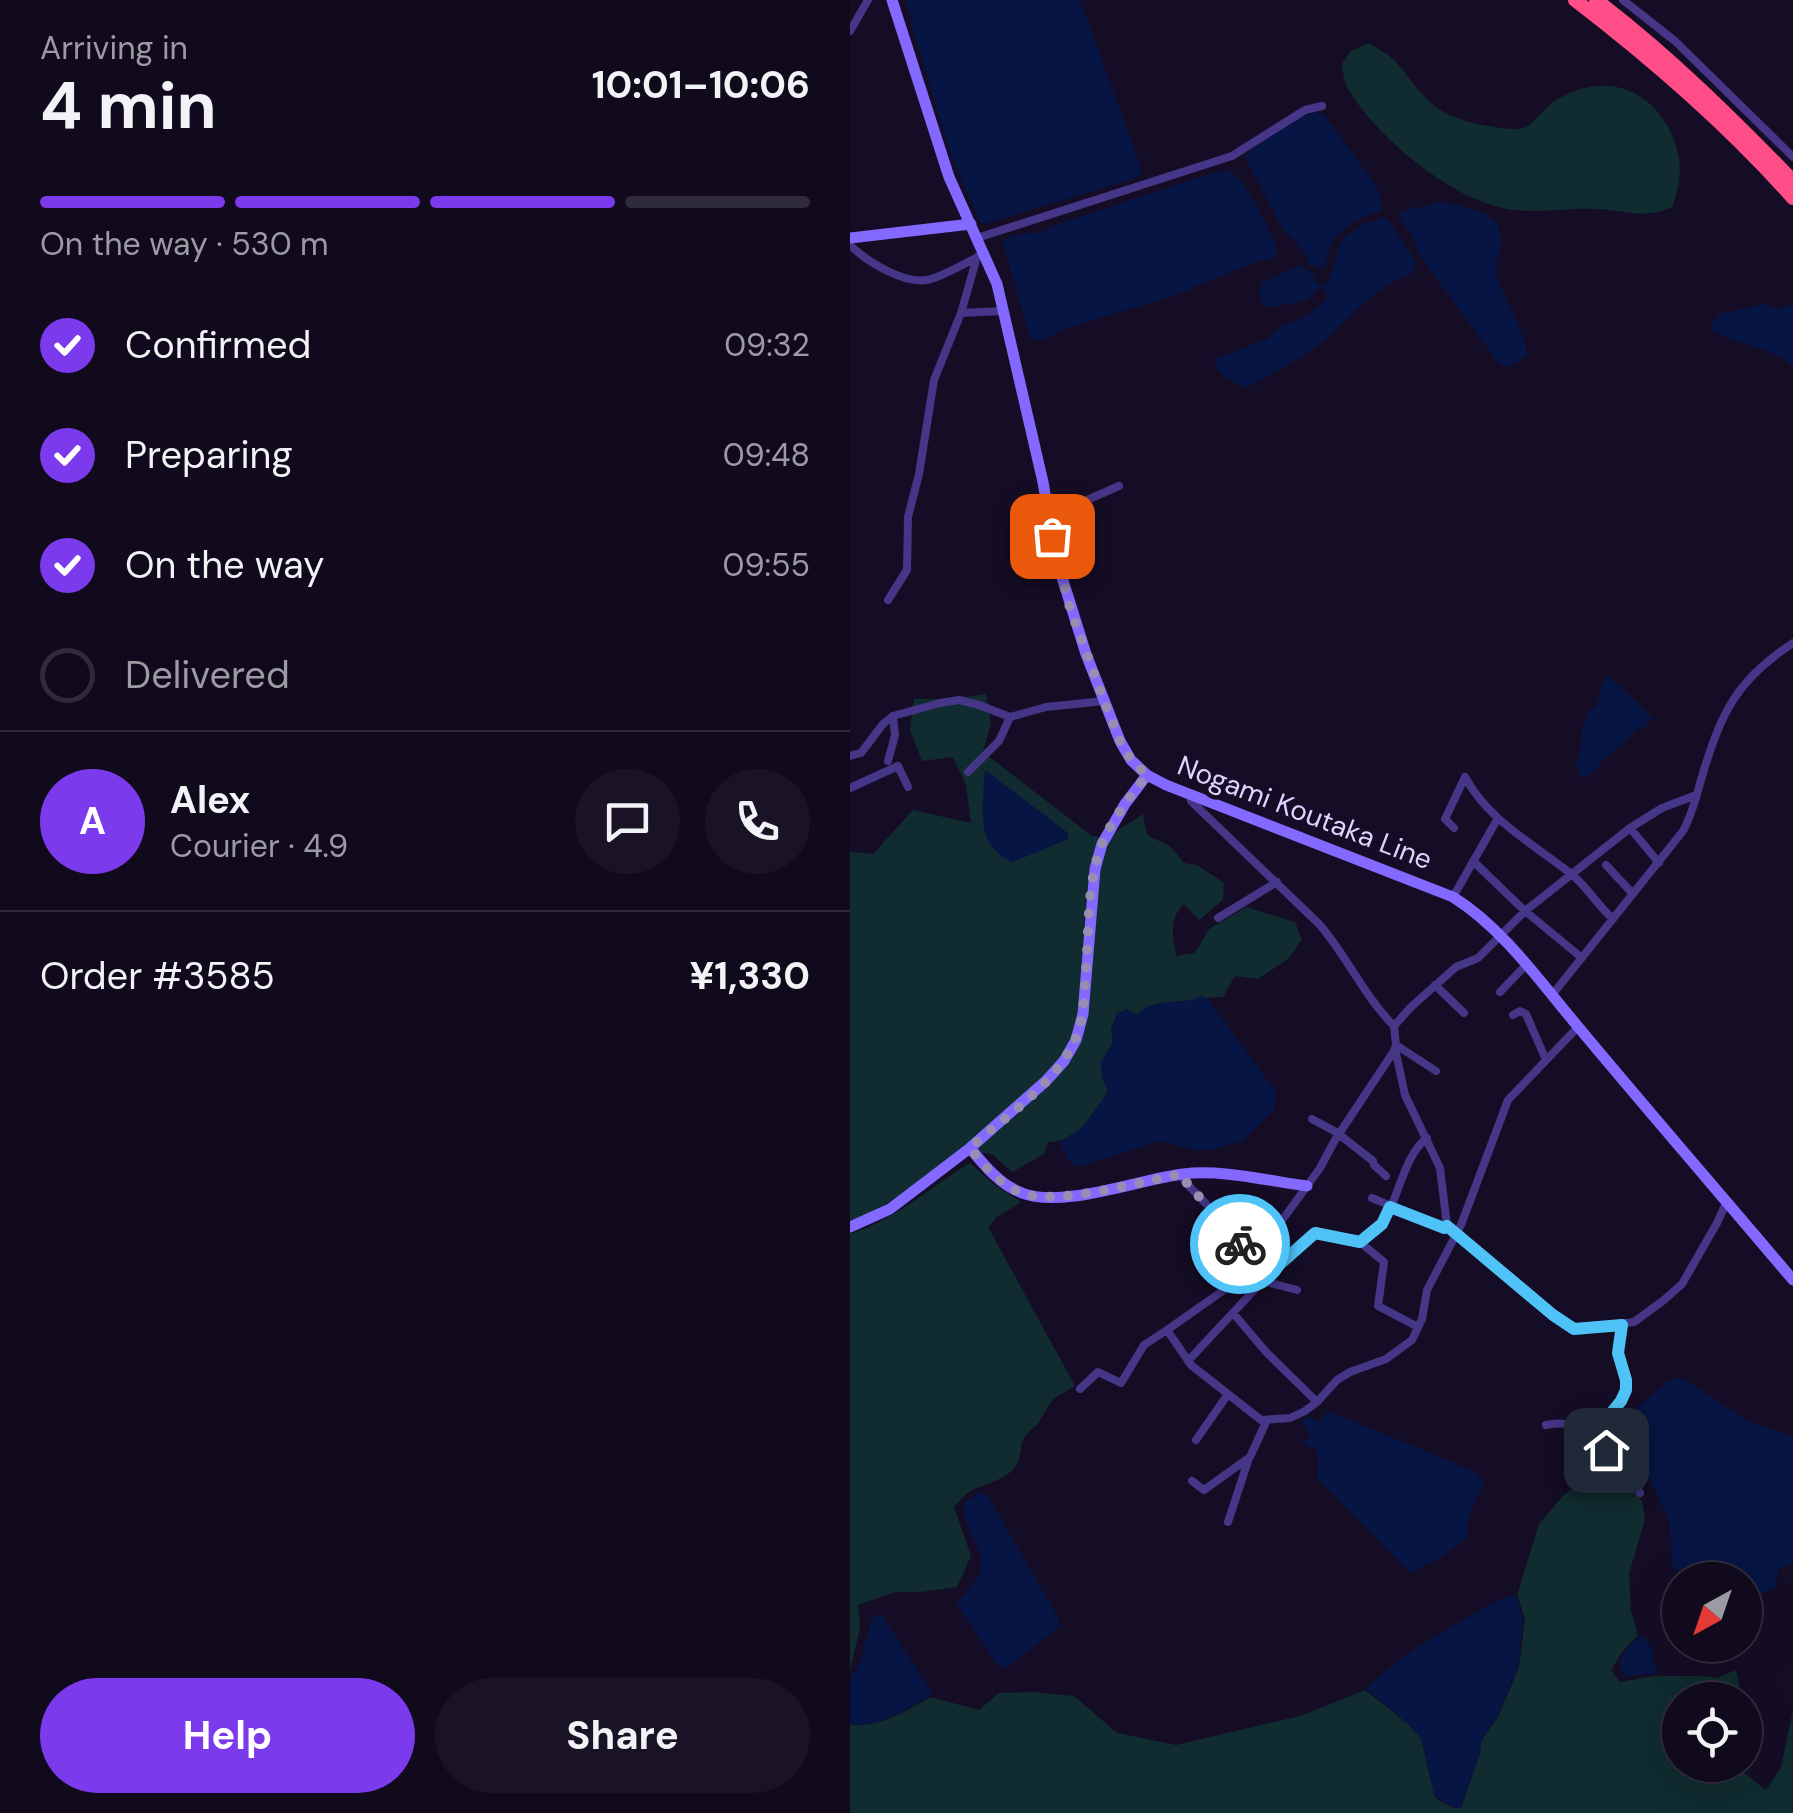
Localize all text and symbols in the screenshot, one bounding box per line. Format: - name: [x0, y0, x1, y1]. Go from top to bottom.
- text: Arriving in: [40, 27, 188, 69]
- text: 10:01–10:06: [592, 60, 810, 110]
- text: 4 min: [40, 64, 217, 148]
- text: On the way · 530 m: [40, 223, 329, 265]
- icon: check: [40, 318, 95, 373]
- text: Confirmed: [125, 320, 311, 370]
- text: 09:32: [724, 324, 810, 366]
- icon: check: [40, 428, 95, 483]
- text: Preparing: [125, 430, 293, 480]
- text: 09:48: [723, 434, 810, 476]
- pin: [1010, 494, 1095, 579]
- icon: bag: [1025, 509, 1080, 564]
- icon: check: [40, 538, 95, 593]
- text: On the way: [125, 540, 324, 590]
- text: 09:55: [723, 544, 810, 586]
- text: Delivered: [125, 650, 290, 700]
- street label: Nogami Koutaka Line: [1172, 747, 1437, 878]
- button: chat: [575, 769, 680, 874]
- button: phone: [705, 769, 810, 874]
- text: Alex: [170, 775, 250, 825]
- text: A: [79, 796, 106, 846]
- text: Courier · 4.9: [170, 825, 348, 867]
- text: Order #3585: [40, 951, 275, 1001]
- text: ¥1,330: [690, 951, 810, 1001]
- courier: [1190, 1194, 1290, 1294]
- icon: bike: [1213, 1217, 1268, 1272]
- pin: [1564, 1408, 1649, 1493]
- icon: home: [1579, 1423, 1634, 1478]
- north arrow: [1662, 1562, 1762, 1662]
- map controls: [1662, 1562, 1762, 1782]
- button: Help: [40, 1678, 415, 1793]
- button: Share: [435, 1678, 810, 1793]
- button: locate: [1662, 1682, 1762, 1782]

